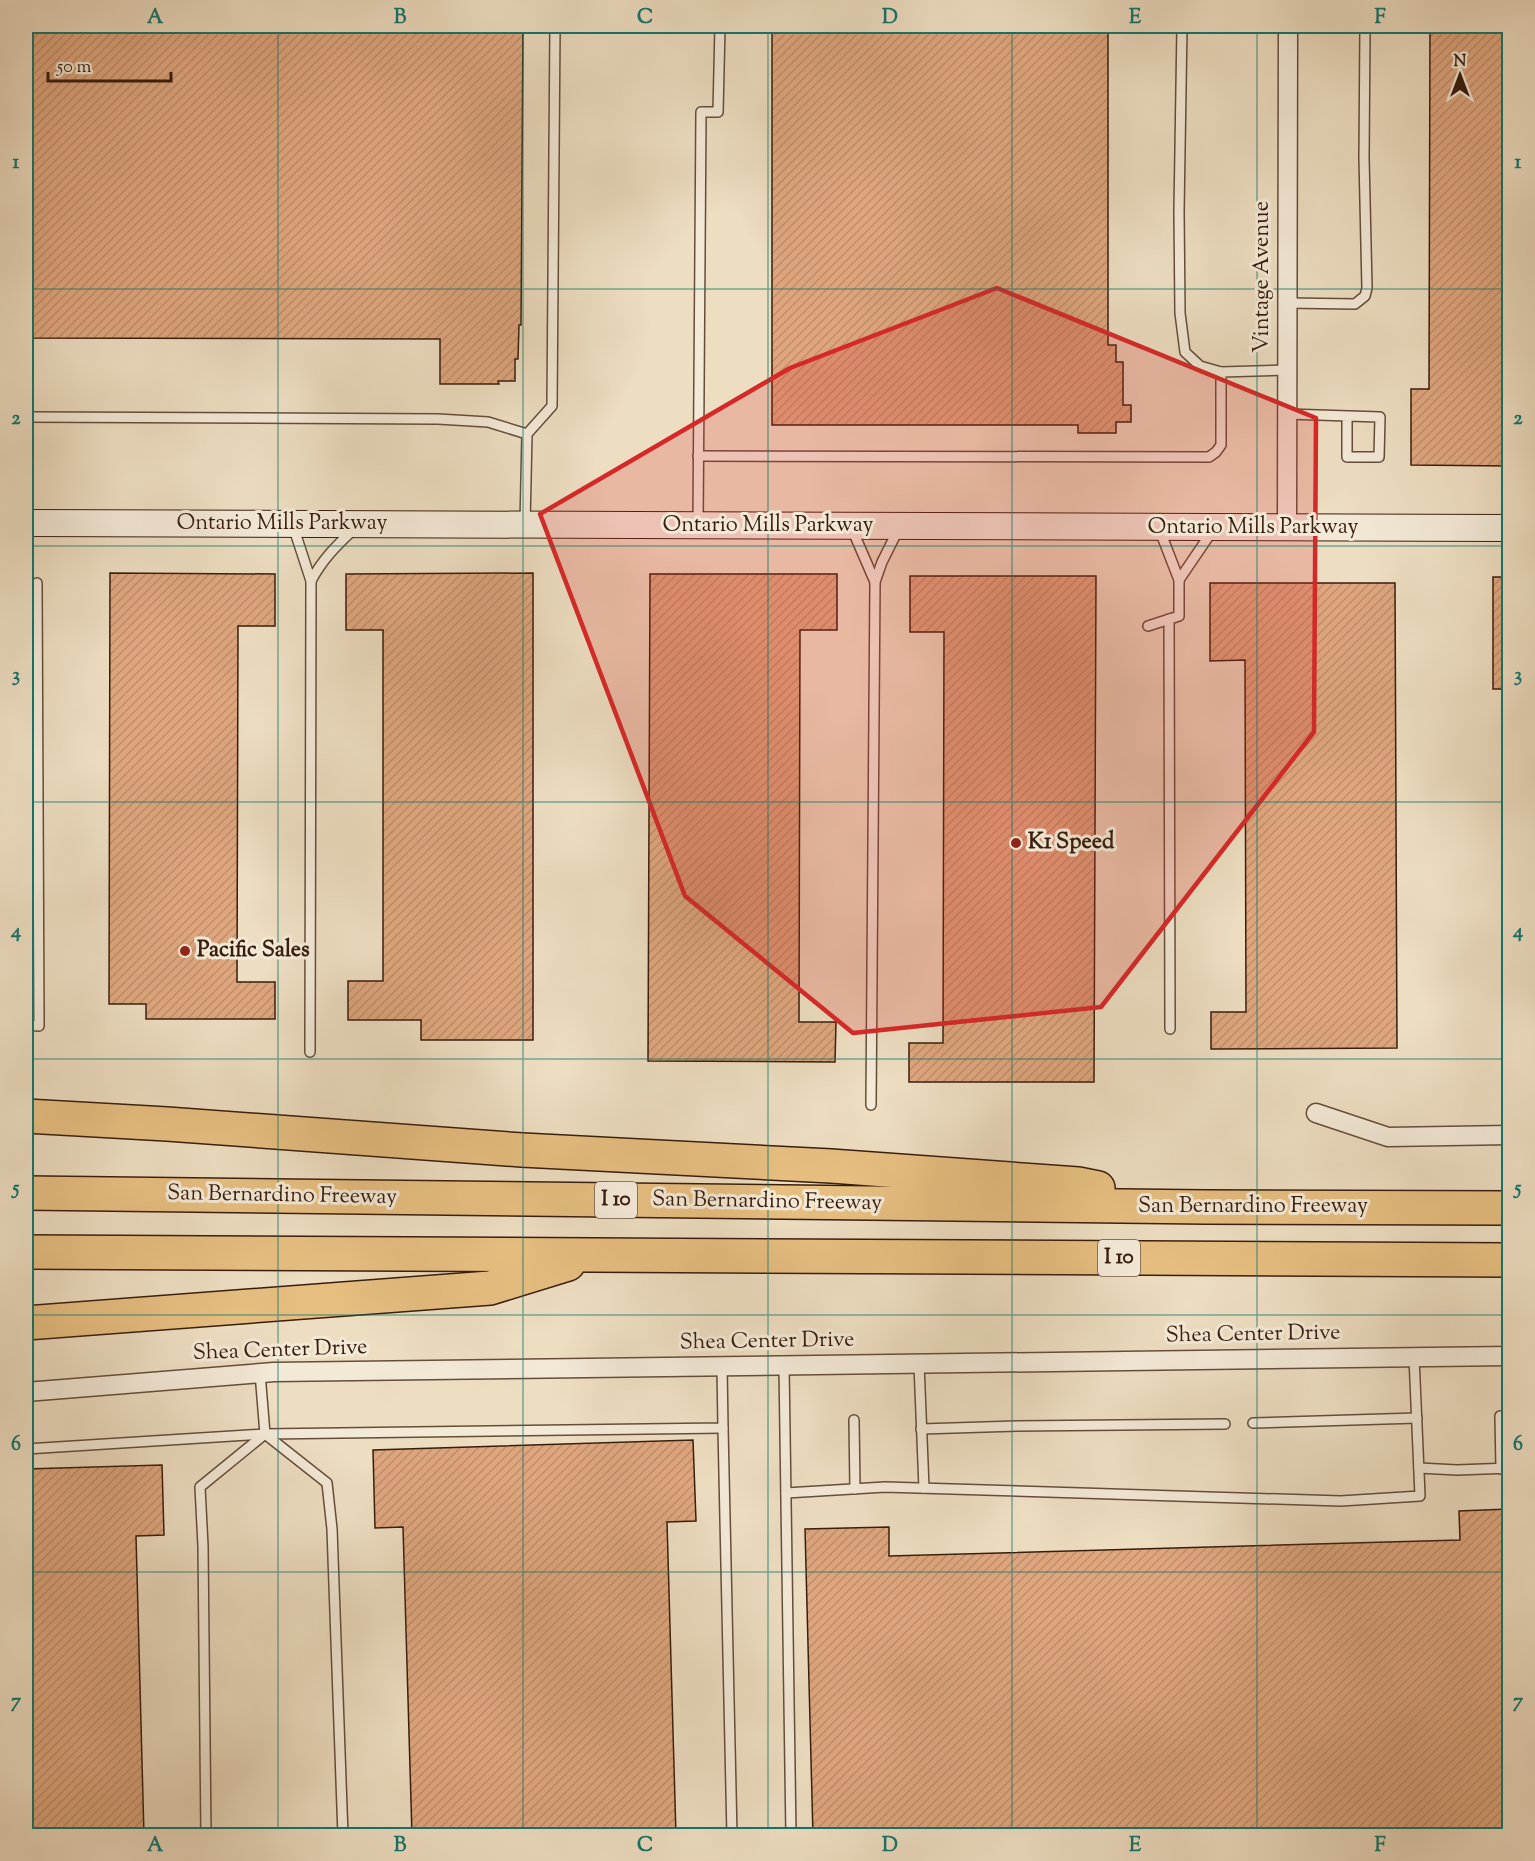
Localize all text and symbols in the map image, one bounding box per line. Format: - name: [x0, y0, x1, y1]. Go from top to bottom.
- text: A: [147, 4, 164, 33]
- text: B: [394, 4, 407, 33]
- text: C: [637, 4, 653, 33]
- text: D: [882, 4, 898, 33]
- text: E: [1129, 4, 1142, 33]
- text: F: [1374, 4, 1386, 33]
- scale bar: [48, 45, 171, 83]
- north arrow: [1430, 45, 1490, 105]
- text: N: [1454, 51, 1467, 74]
- text: 50 m: [56, 55, 92, 81]
- text: 1: [13, 149, 20, 178]
- text: 1: [1515, 149, 1522, 178]
- street label: Vintage Avenue: [1247, 201, 1279, 353]
- text: 2: [11, 405, 21, 434]
- text: 2: [1513, 405, 1523, 434]
- street label: Ontario Mills Parkway: [177, 508, 388, 540]
- street label: Ontario Mills Parkway: [663, 510, 874, 542]
- street label: Ontario Mills Parkway: [1148, 512, 1359, 544]
- text: 3: [12, 662, 20, 691]
- text: 3: [1514, 662, 1522, 691]
- place label: K1 Speed: [1028, 827, 1115, 859]
- marker: K1 Speed: [1009, 836, 1023, 850]
- text: 4: [10, 918, 21, 947]
- text: 4: [1512, 918, 1523, 947]
- place label: Pacific Sales: [197, 935, 310, 967]
- marker: Pacific Sales: [178, 944, 192, 958]
- text: 5: [11, 1175, 20, 1204]
- text: 5: [1513, 1175, 1522, 1204]
- street label: San Bernardino Freeway: [167, 1178, 397, 1214]
- road number: I 10: [595, 1182, 637, 1218]
- street label: San Bernardino Freeway: [652, 1184, 882, 1220]
- street label: San Bernardino Freeway: [1138, 1191, 1368, 1223]
- road number: I 10: [1098, 1240, 1140, 1276]
- street label: Shea Center Drive: [1165, 1317, 1341, 1353]
- street label: Shea Center Drive: [679, 1324, 855, 1360]
- street label: Shea Center Drive: [192, 1332, 368, 1370]
- text: 6: [11, 1431, 21, 1460]
- text: 6: [1513, 1431, 1523, 1460]
- text: 7: [11, 1688, 22, 1717]
- text: 7: [1513, 1688, 1524, 1717]
- text: A: [147, 1832, 164, 1861]
- text: B: [394, 1832, 407, 1861]
- text: C: [637, 1832, 653, 1861]
- text: D: [882, 1832, 898, 1861]
- text: E: [1129, 1832, 1142, 1861]
- text: F: [1374, 1832, 1386, 1861]

